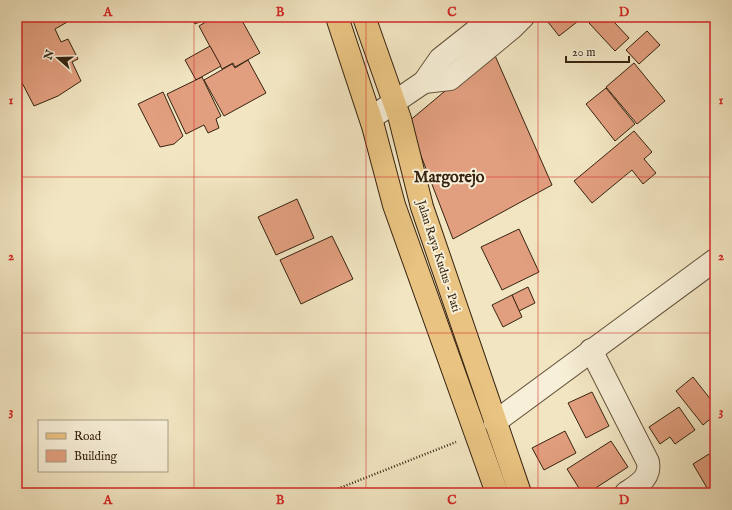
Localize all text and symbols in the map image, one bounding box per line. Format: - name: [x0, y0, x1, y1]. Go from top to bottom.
- text: A: [103, 4, 114, 21]
- text: B: [276, 4, 285, 21]
- text: C: [447, 4, 457, 21]
- text: D: [619, 4, 630, 21]
- north arrow: [38, 38, 78, 78]
- scale bar: [566, 38, 629, 64]
- text: 20 m: [572, 45, 595, 60]
- text: N: [41, 48, 58, 63]
- text: 1: [9, 92, 14, 109]
- text: 1: [719, 92, 724, 109]
- district label: Margorejo: [414, 168, 485, 188]
- street label: Jalan Raya Kudus - Pati: [412, 196, 464, 314]
- text: 2: [8, 248, 14, 265]
- text: 2: [718, 248, 724, 265]
- text: 3: [9, 403, 14, 420]
- text: 3: [719, 403, 724, 420]
- legend: [38, 420, 168, 472]
- text: Road: [74, 429, 102, 444]
- text: Building: [74, 449, 118, 464]
- text: A: [103, 492, 114, 509]
- text: B: [276, 492, 285, 509]
- text: C: [447, 492, 457, 509]
- text: D: [619, 492, 630, 509]

